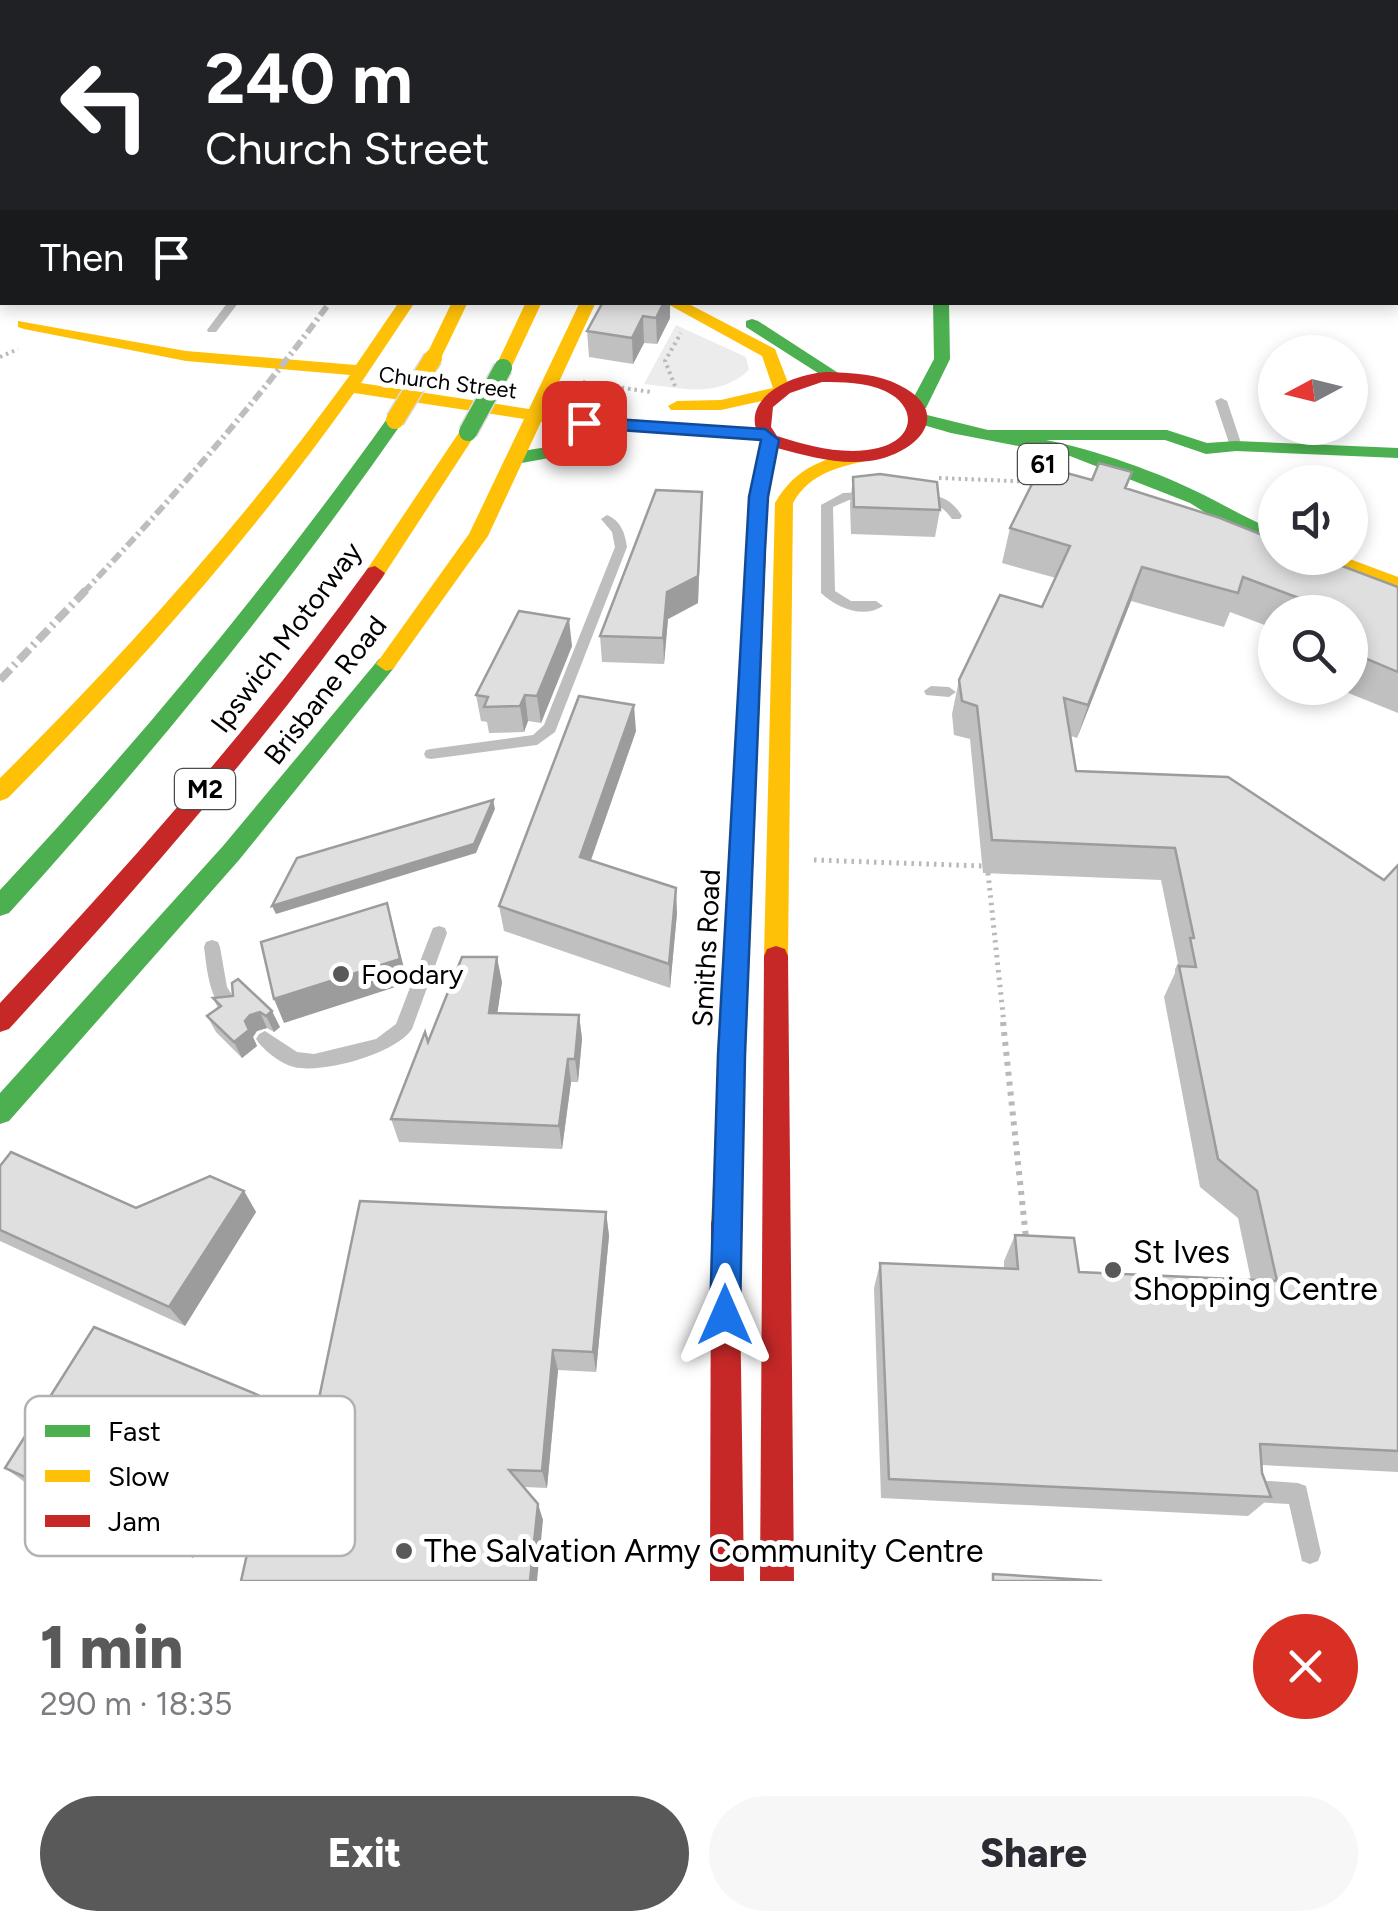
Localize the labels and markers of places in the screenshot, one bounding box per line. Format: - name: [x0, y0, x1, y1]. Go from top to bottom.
- pin: [542, 381, 627, 466]
- place label: Foodary: [361, 957, 464, 991]
- marker: Foodary: [330, 963, 352, 985]
- place label: St Ives Shopping Centre: [1133, 1233, 1378, 1308]
- marker: St Ives Shopping Centre: [1102, 1259, 1124, 1281]
- place label: The Salvation Army Community Centre: [424, 1532, 983, 1570]
- marker: The Salvation Army Community Centre: [393, 1540, 415, 1562]

